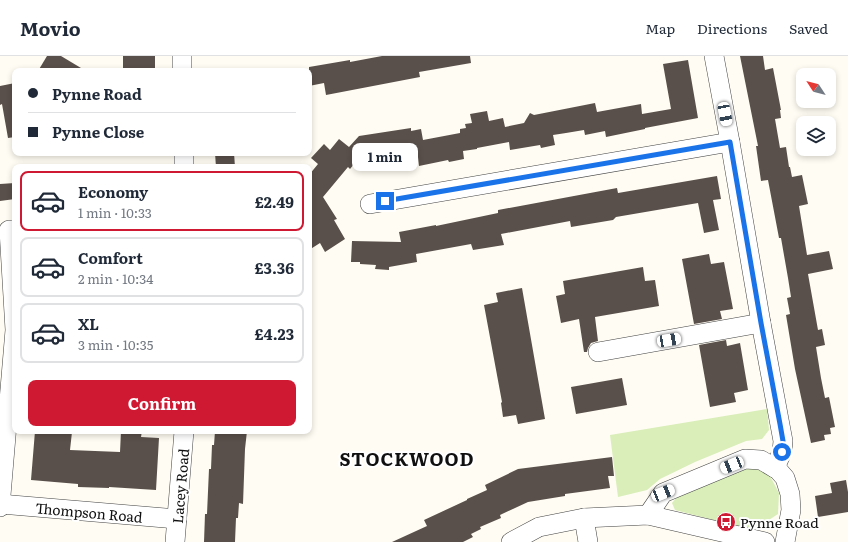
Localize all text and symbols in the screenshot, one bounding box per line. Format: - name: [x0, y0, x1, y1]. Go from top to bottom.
- text: Movio: [20, 14, 81, 42]
- text: Map: [645, 18, 675, 38]
- text: Directions: [697, 18, 767, 38]
- text: Saved: [789, 18, 828, 38]
- north arrow: [796, 68, 836, 108]
- map controls: [796, 68, 836, 156]
- text: Pynne Road: [52, 82, 142, 105]
- car: [717, 101, 733, 127]
- button: layers: [796, 116, 836, 156]
- text: Pynne Close: [52, 120, 144, 143]
- callout: 1 min: [352, 143, 418, 171]
- text: 1 min: [368, 147, 402, 166]
- text: Economy: [78, 180, 148, 203]
- icon: car: [30, 183, 66, 219]
- text: £2.49: [255, 190, 294, 213]
- route end: [376, 192, 394, 210]
- text: 1 min · 10:33: [78, 203, 152, 222]
- text: Comfort: [78, 246, 143, 269]
- icon: car: [30, 249, 66, 285]
- text: £3.36: [255, 256, 294, 279]
- text: 2 min · 10:34: [78, 269, 153, 288]
- text: XL: [78, 312, 99, 335]
- icon: car: [30, 315, 66, 351]
- text: £4.23: [255, 322, 294, 345]
- car: [656, 332, 682, 348]
- text: 3 min · 10:35: [78, 335, 153, 354]
- button: Confirm: [28, 380, 296, 426]
- route start: [773, 443, 791, 461]
- district label: STOCKWOOD: [339, 445, 475, 472]
- street label: Lacey Road: [167, 447, 193, 524]
- car: [719, 455, 745, 475]
- car: [650, 483, 676, 503]
- street label: Thompson Road: [35, 497, 144, 527]
- bus stop icon: Pynne Road: [715, 511, 737, 533]
- place label: Pynne Road: [740, 512, 819, 532]

